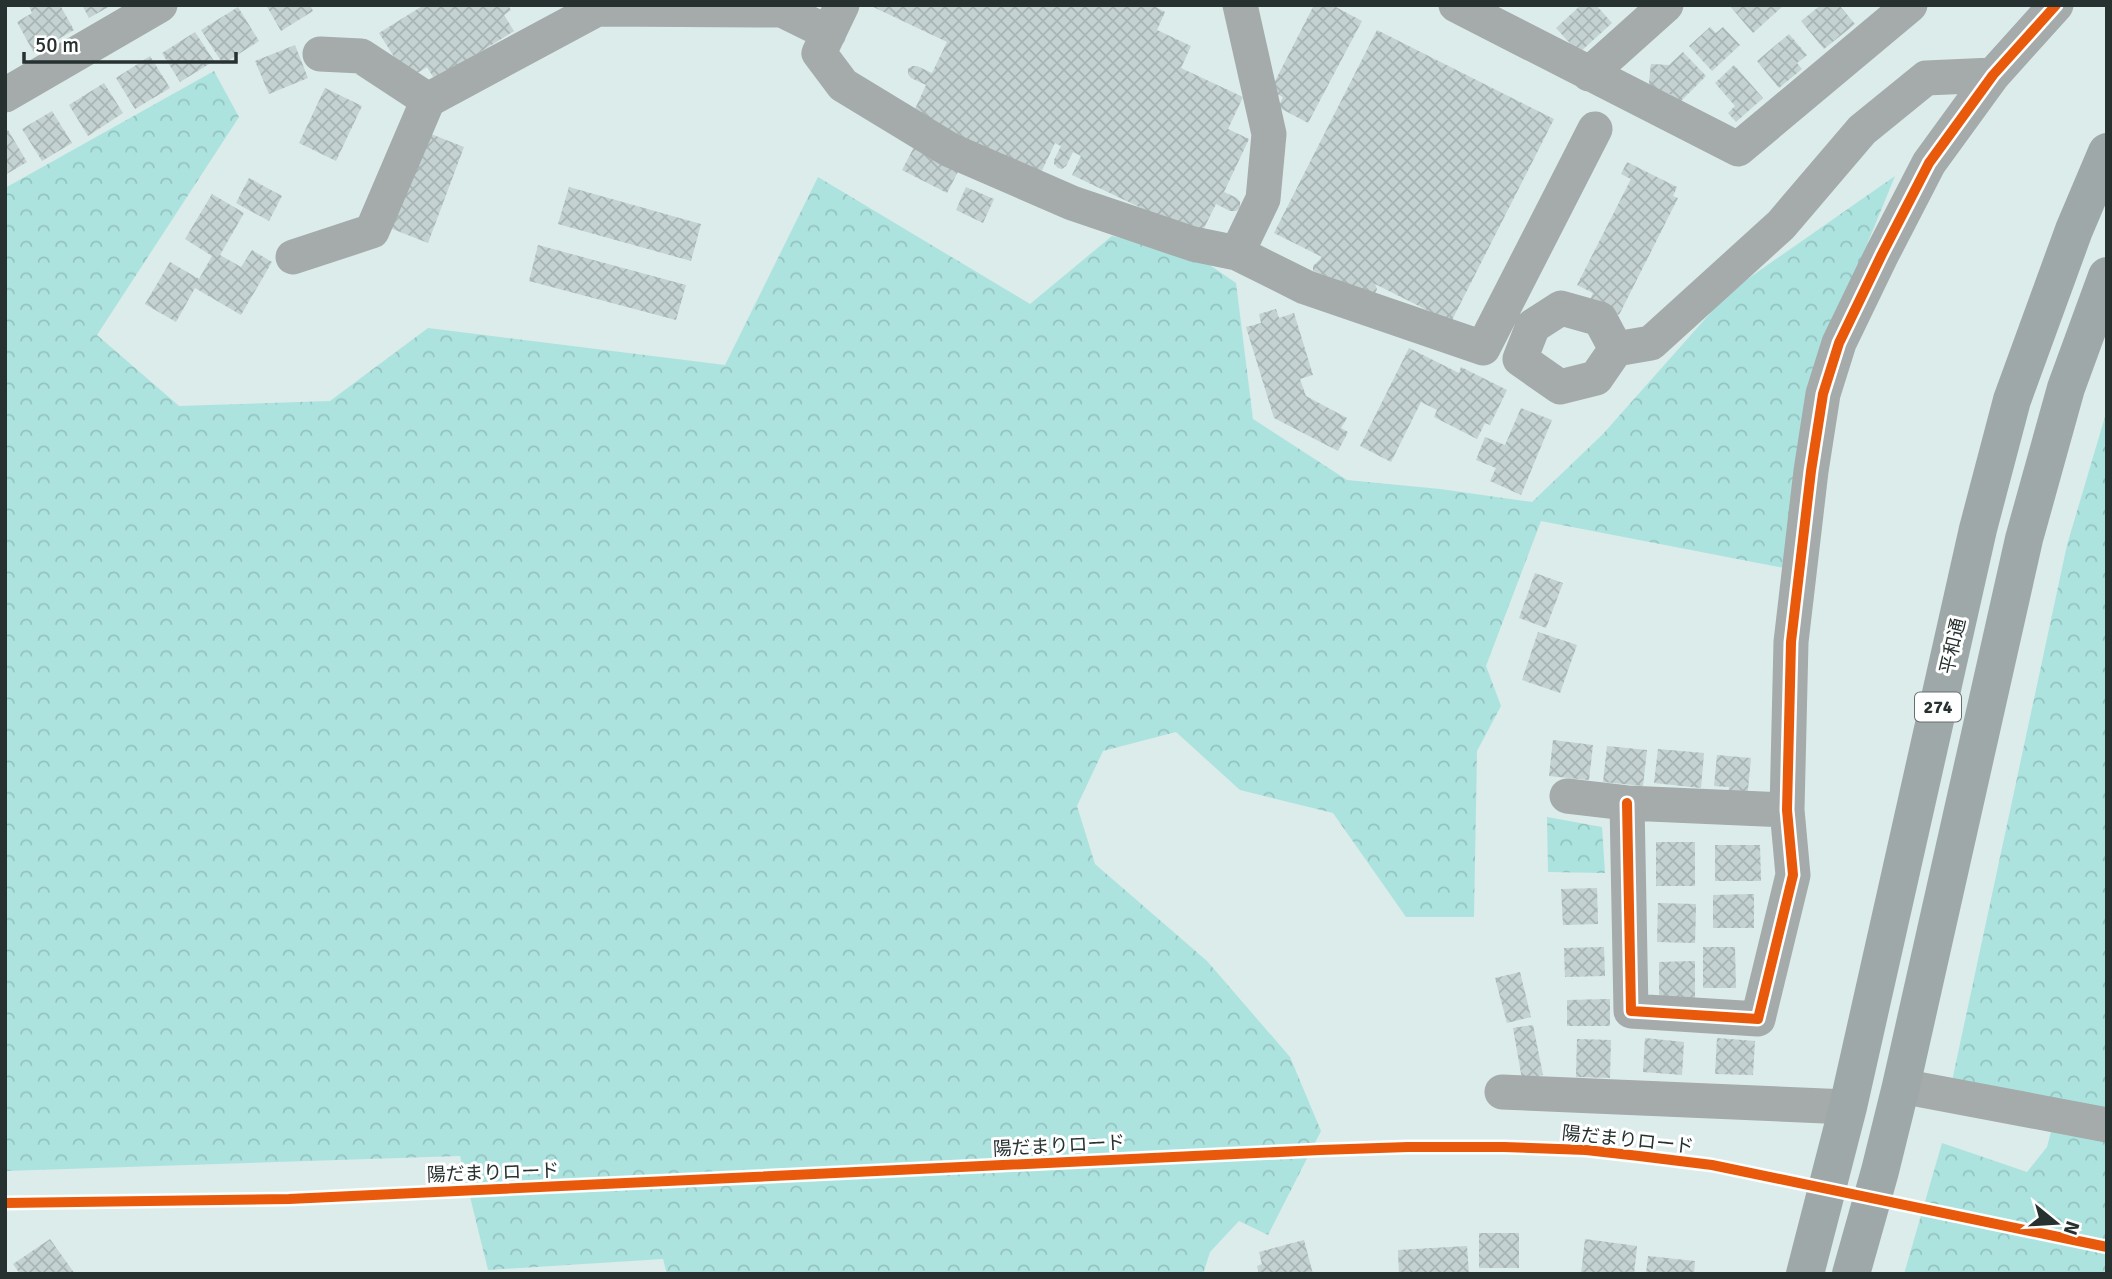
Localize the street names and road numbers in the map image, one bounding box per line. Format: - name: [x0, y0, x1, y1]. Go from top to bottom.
- street label: 平和通: [1935, 616, 1971, 677]
- road number: 274: [1915, 692, 1961, 722]
- street label: 陽だまりロード: [1561, 1121, 1695, 1159]
- street label: 陽だまりロード: [992, 1131, 1126, 1161]
- street label: 陽だまりロード: [426, 1159, 560, 1187]

